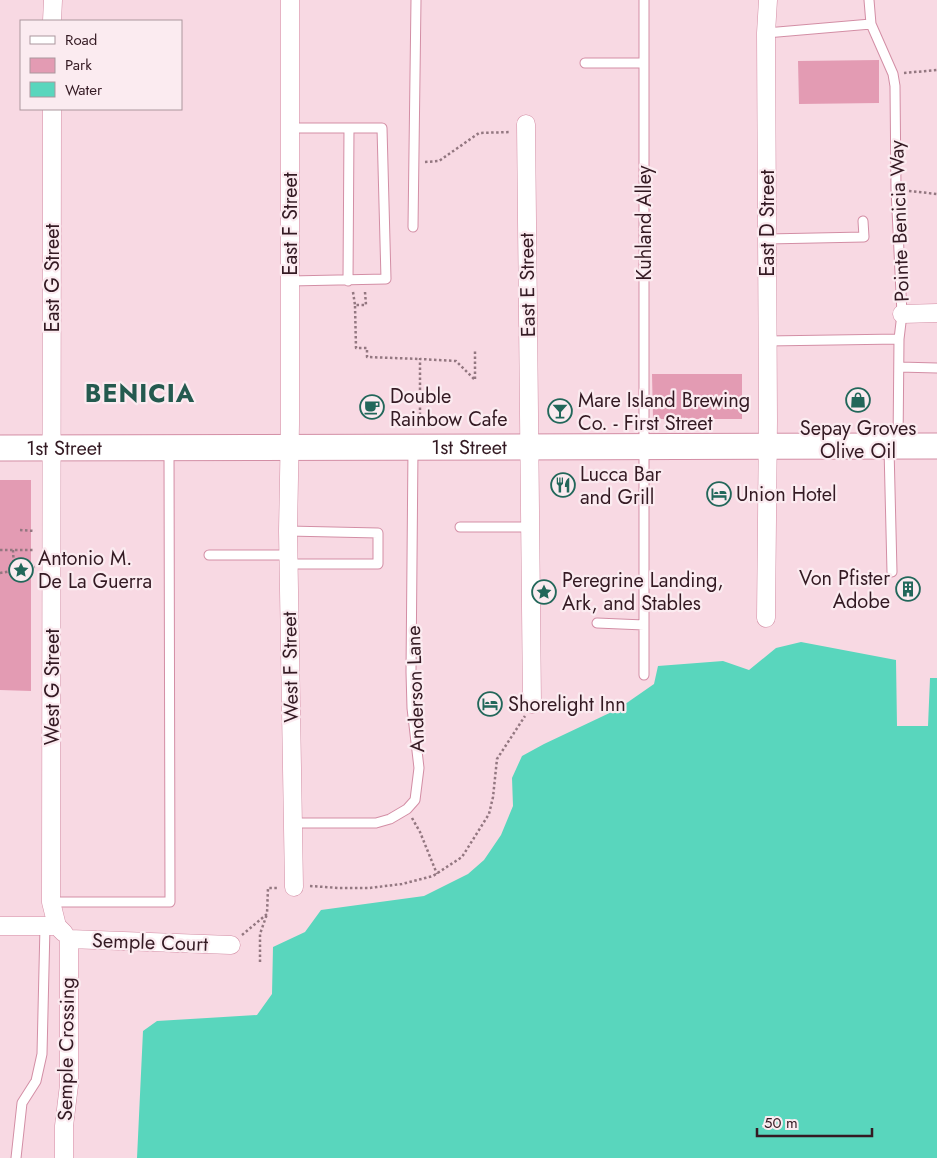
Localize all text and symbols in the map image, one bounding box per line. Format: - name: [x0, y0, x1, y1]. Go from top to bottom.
- legend: [20, 20, 182, 110]
- text: Road: [65, 29, 97, 51]
- text: Park: [65, 54, 92, 76]
- text: Water: [65, 79, 103, 101]
- street label: Pointe Benicia Way: [882, 139, 917, 302]
- street label: Kuhland Alley: [630, 165, 659, 281]
- street label: East D Street: [753, 169, 782, 276]
- street label: East F Street: [276, 172, 305, 276]
- street label: East G Street: [38, 223, 67, 332]
- street label: East E Street: [512, 232, 543, 337]
- district label: BENICIA: [85, 375, 195, 411]
- place label: Double Rainbow Cafe: [390, 382, 507, 434]
- place label: Mare Island Brewing Co. - First Street: [578, 386, 750, 438]
- shop icon: Sepay Groves Olive Oil: [845, 387, 871, 413]
- cafe icon: Double Rainbow Cafe: [359, 394, 385, 420]
- bar icon: Mare Island Brewing Co. - First Street: [547, 398, 573, 424]
- place label: Sepay Groves Olive Oil: [800, 414, 916, 466]
- street label: 1st Street: [431, 433, 507, 462]
- street label: 1st Street: [26, 434, 102, 463]
- place label: Lucca Bar and Grill: [580, 460, 662, 512]
- restaurant icon: Lucca Bar and Grill: [550, 472, 576, 498]
- place label: Union Hotel: [736, 480, 837, 509]
- hotel icon: Union Hotel: [706, 481, 732, 507]
- place label: Antonio M. De La Guerra: [38, 544, 152, 596]
- place icon: Antonio M. De La Guerra: [8, 557, 34, 583]
- place label: Von Pfister Adobe: [799, 564, 890, 616]
- place label: Peregrine Landing, Ark, and Stables: [562, 566, 724, 618]
- building icon: Von Pfister Adobe: [895, 576, 921, 602]
- place icon: Peregrine Landing, Ark, and Stables: [531, 579, 557, 605]
- street label: West F Street: [275, 611, 306, 723]
- street label: Anderson Lane: [399, 625, 432, 753]
- street label: West G Street: [38, 629, 67, 745]
- place label: Shorelight Inn: [508, 690, 626, 719]
- hotel icon: Shorelight Inn: [477, 691, 503, 717]
- street label: Semple Court: [92, 926, 209, 959]
- street label: Semple Crossing: [51, 977, 82, 1121]
- scale bar: [757, 1106, 872, 1138]
- text: 50 m: [764, 1112, 798, 1134]

